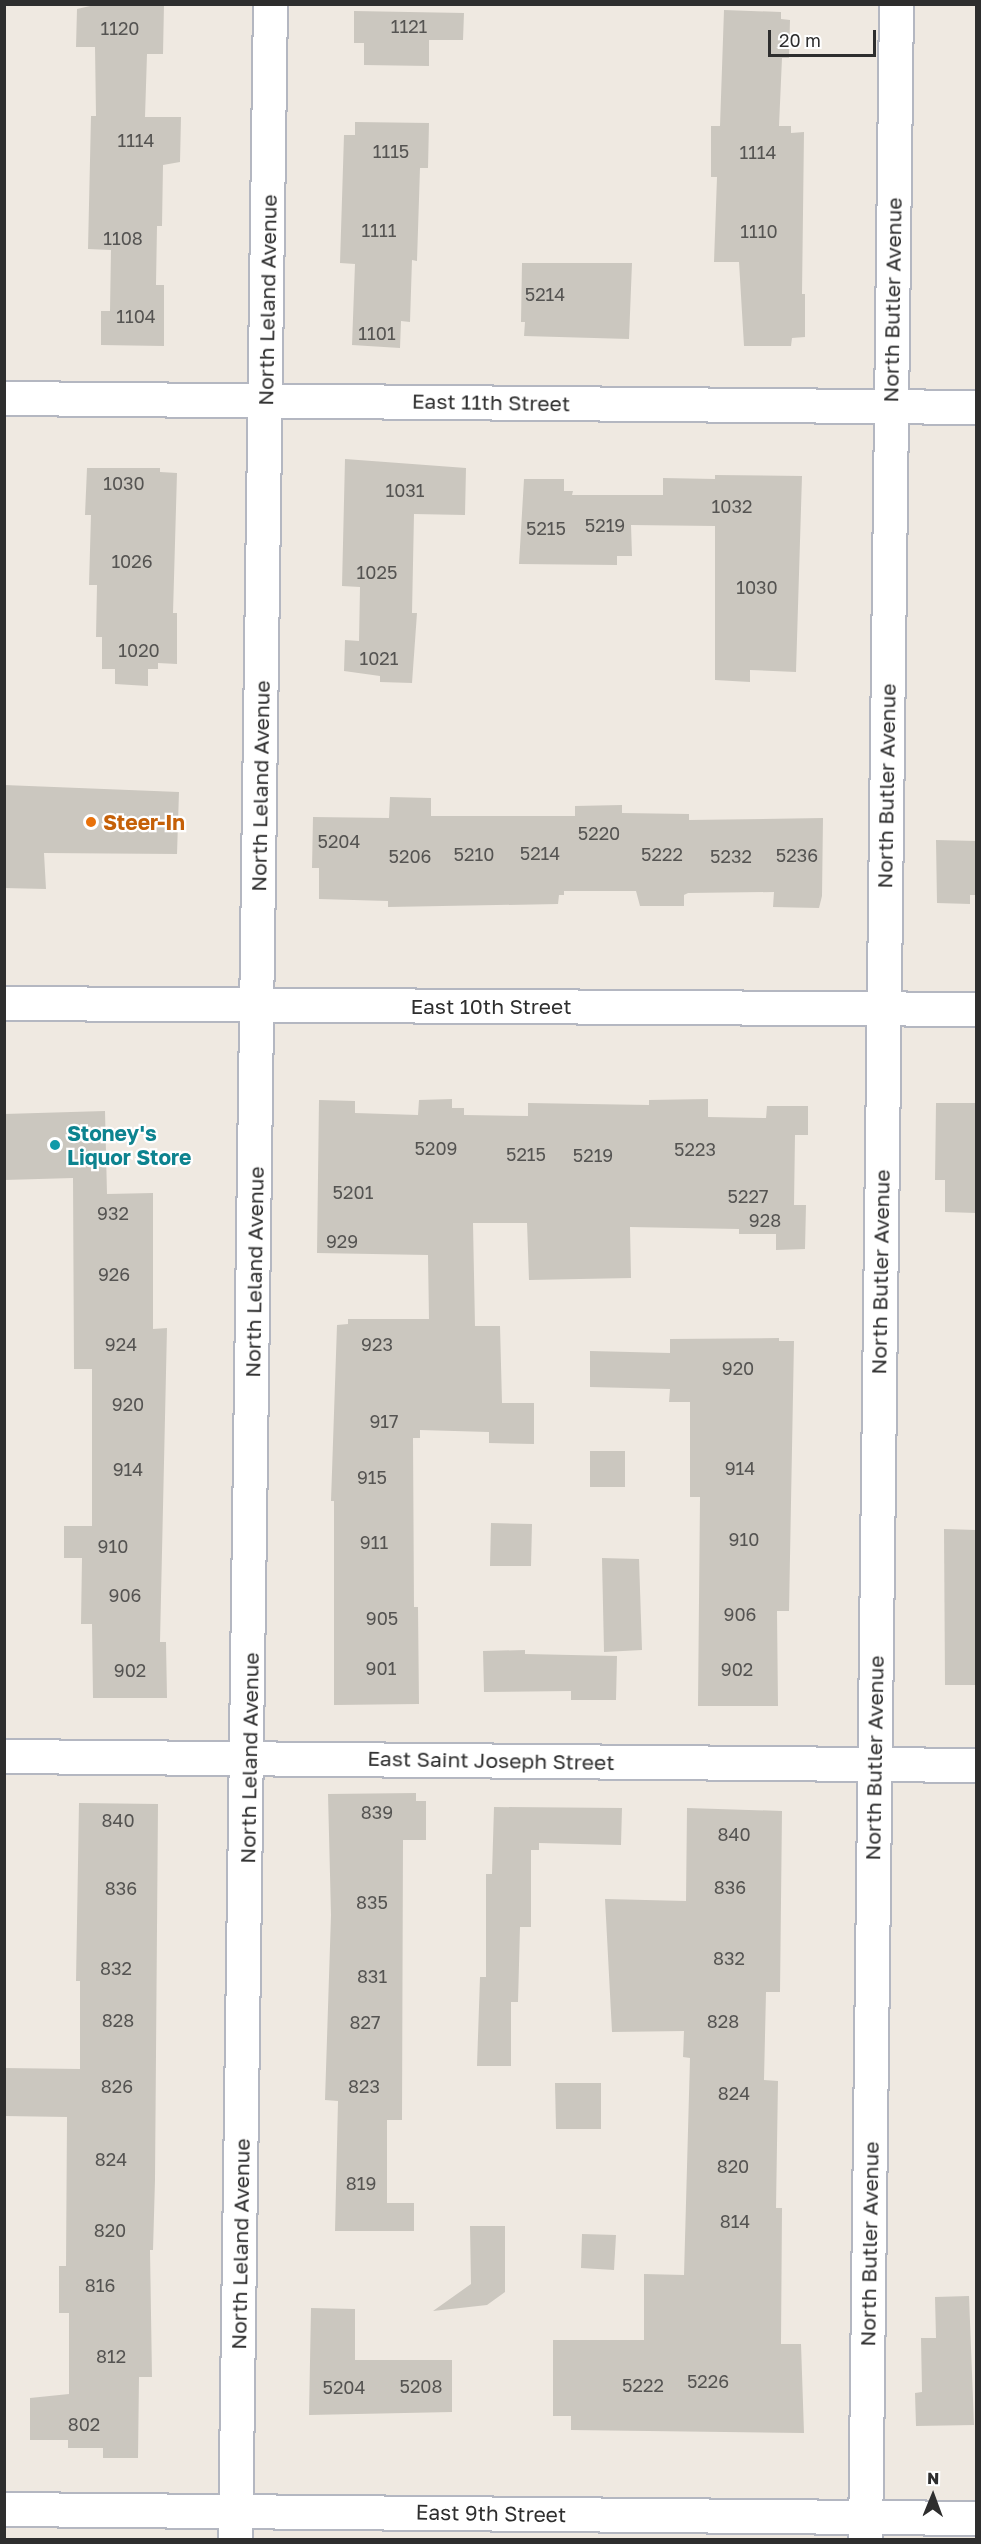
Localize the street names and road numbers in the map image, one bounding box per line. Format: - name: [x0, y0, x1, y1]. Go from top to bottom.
- street label: North Leland Avenue: [253, 194, 281, 406]
- street label: North Butler Avenue: [878, 197, 906, 403]
- street label: East 11th Street: [412, 388, 570, 416]
- street label: North Leland Avenue: [246, 680, 274, 892]
- street label: North Butler Avenue: [872, 683, 900, 889]
- street label: East 10th Street: [410, 993, 572, 1019]
- street label: North Leland Avenue: [240, 1166, 268, 1378]
- street label: North Butler Avenue: [866, 1169, 894, 1375]
- street label: North Leland Avenue: [235, 1652, 263, 1864]
- street label: North Butler Avenue: [860, 1655, 888, 1861]
- street label: East Saint Joseph Street: [367, 1745, 615, 1775]
- street label: North Leland Avenue: [226, 2138, 254, 2350]
- street label: North Butler Avenue: [855, 2141, 883, 2347]
- street label: East 9th Street: [415, 2499, 567, 2527]

